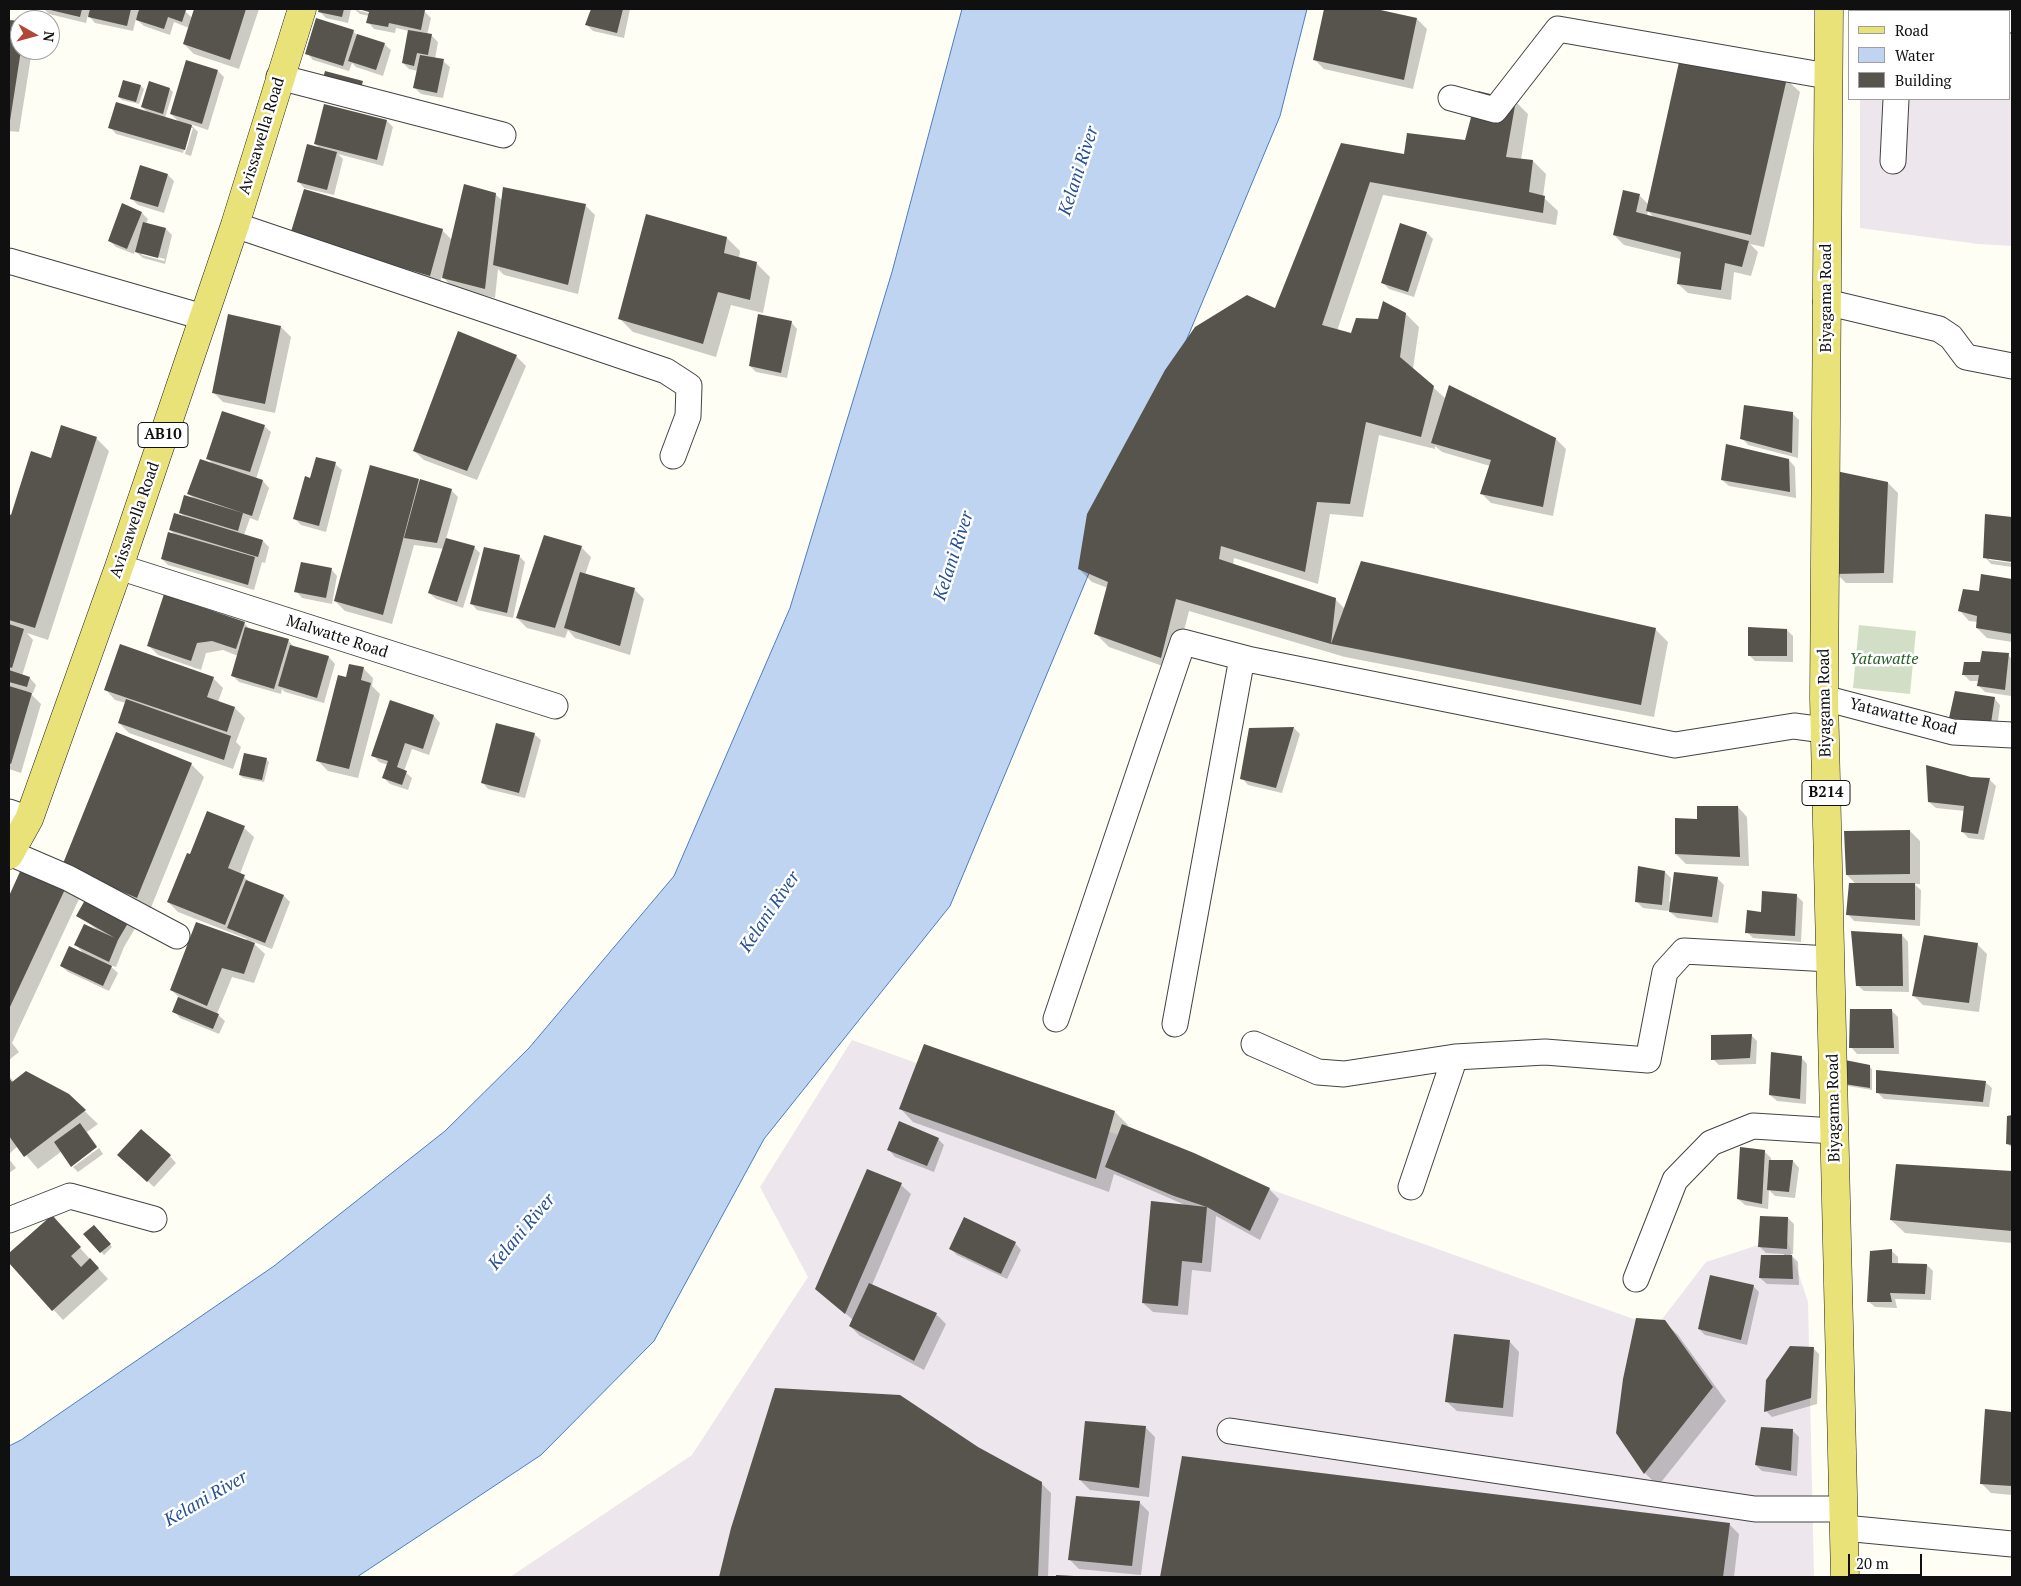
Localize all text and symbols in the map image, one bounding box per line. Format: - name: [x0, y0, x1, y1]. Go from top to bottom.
- north arrow: [10, 10, 60, 60]
- legend: [1848, 10, 2011, 100]
- text: Road: [1895, 20, 1928, 40]
- text: N: [39, 30, 59, 43]
- text: Water: [1895, 45, 1934, 65]
- text: Building: [1895, 70, 1952, 90]
- street label: Avissawella Road: [235, 75, 289, 197]
- water label: Kelani River: [1054, 124, 1104, 218]
- street label: Biyagama Road: [1816, 244, 1836, 352]
- road number: AB10: [138, 422, 188, 448]
- street label: Avissawella Road: [106, 459, 164, 581]
- water label: Kelani River: [929, 509, 979, 603]
- street label: Malwatte Road: [284, 611, 390, 663]
- street label: Biyagama Road: [1814, 648, 1836, 758]
- park label: Yatawatte: [1850, 649, 1918, 669]
- street label: Yatawatte Road: [1847, 694, 1959, 740]
- road number: B214: [1802, 780, 1850, 806]
- water label: Kelani River: [735, 868, 805, 956]
- street label: Biyagama Road: [1823, 1053, 1845, 1163]
- water label: Kelani River: [484, 1190, 560, 1274]
- water label: Kelani River: [161, 1467, 251, 1531]
- scale bar: [1851, 1544, 1925, 1576]
- text: 20 m: [1856, 1553, 1889, 1573]

